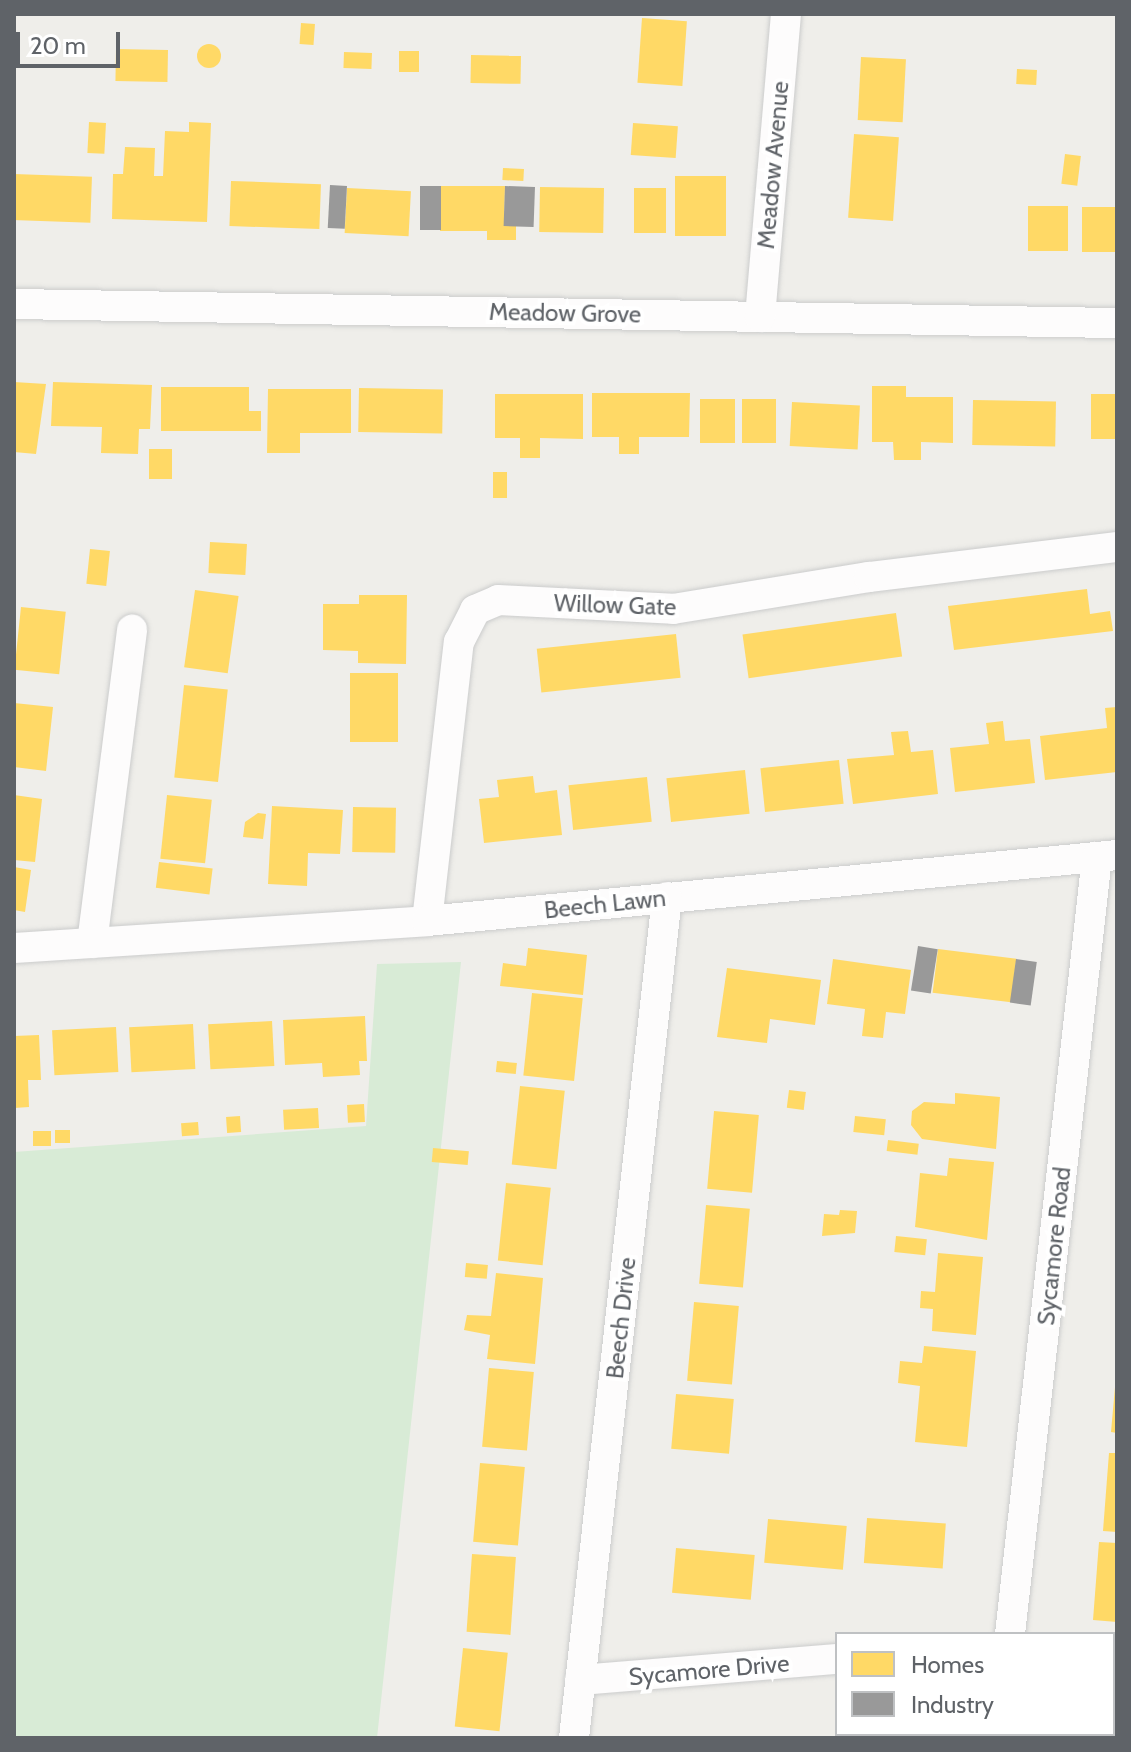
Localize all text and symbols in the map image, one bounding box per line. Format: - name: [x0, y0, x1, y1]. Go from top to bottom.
- scale bar: [20, 16, 124, 66]
- text: 20 m: [30, 31, 86, 60]
- street label: Meadow Avenue: [751, 80, 795, 250]
- street label: Meadow Grove: [489, 297, 641, 329]
- street label: Willow Gate: [553, 588, 677, 622]
- street label: Beech Lawn: [543, 883, 667, 925]
- street label: Sycamore Road: [1031, 1165, 1077, 1327]
- street label: Beech Drive: [600, 1256, 642, 1380]
- legend: [835, 1632, 1115, 1736]
- street label: Sycamore Drive: [628, 1649, 790, 1691]
- text: Homes: [911, 1650, 984, 1679]
- text: Industry: [911, 1690, 994, 1719]

